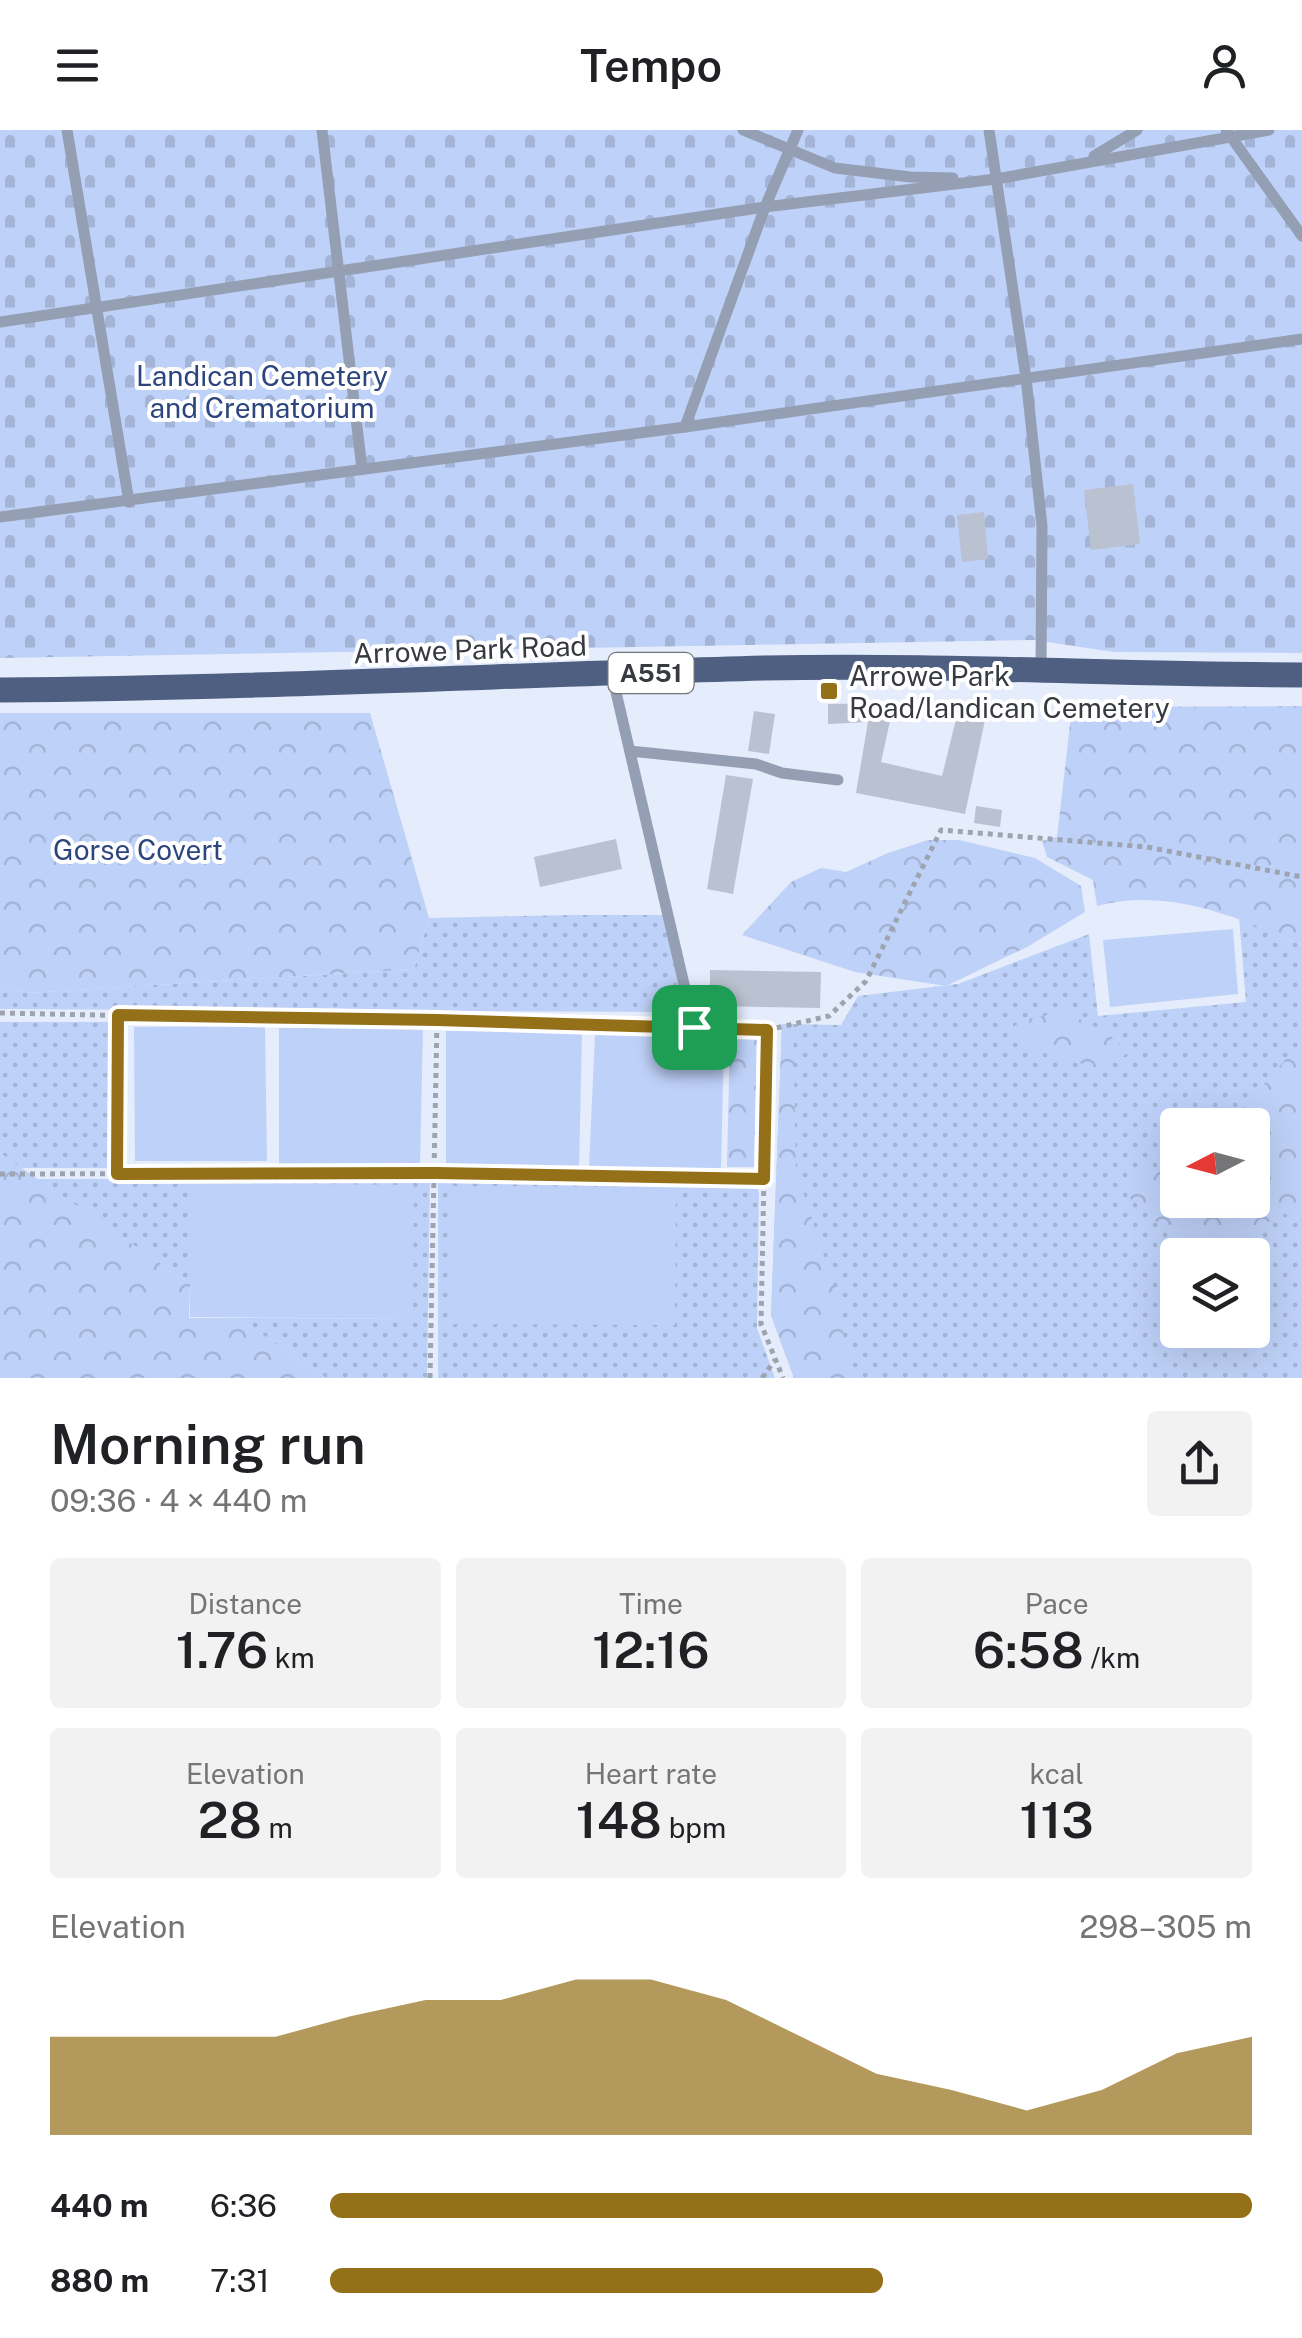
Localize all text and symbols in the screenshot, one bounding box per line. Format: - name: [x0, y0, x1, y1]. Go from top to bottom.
- icon: menu: [50, 38, 105, 93]
- icon: person: [1197, 38, 1252, 93]
- text: Tempo: [580, 39, 722, 92]
- park label: Landican Cemetery and Crematorium: [136, 359, 388, 424]
- street label: Arrowe Park Road: [352, 628, 588, 670]
- road number: A551: [608, 653, 694, 693]
- place label: Arrowe Park Road/landican Cemetery: [849, 659, 1170, 724]
- marker: Arrowe Park Road/landican Cemetery: [818, 680, 840, 702]
- park label: Gorse Covert: [53, 833, 223, 866]
- pin: [652, 985, 737, 1070]
- icon: arrive: [667, 1000, 722, 1055]
- north arrow: [1160, 1108, 1270, 1218]
- map controls: [1160, 1108, 1270, 1348]
- button: layers: [1160, 1238, 1270, 1348]
- button: share: [1147, 1411, 1252, 1516]
- text: Morning run: [50, 1412, 366, 1476]
- text: 09:36 · 4 × 440 m: [50, 1482, 307, 1519]
- text: Distance: [189, 1587, 302, 1620]
- text: Time: [619, 1587, 683, 1620]
- text: Pace: [1025, 1587, 1089, 1620]
- text: 1.76: [176, 1620, 268, 1679]
- text: 12:16: [592, 1620, 710, 1679]
- text: 6:58: [973, 1620, 1084, 1679]
- text: km: [268, 1641, 315, 1674]
- text: /km: [1084, 1641, 1140, 1674]
- text: Elevation: [186, 1757, 305, 1790]
- text: Heart rate: [585, 1757, 717, 1790]
- text: kcal: [1030, 1757, 1084, 1790]
- text: 28: [198, 1790, 262, 1849]
- text: 148: [576, 1790, 662, 1849]
- text: 113: [1020, 1790, 1094, 1849]
- text: m: [262, 1811, 293, 1844]
- text: bpm: [662, 1811, 726, 1844]
- text: Elevation: [50, 1908, 186, 1945]
- text: 298–305 m: [1079, 1908, 1252, 1945]
- text: 440 m: [50, 2187, 148, 2224]
- text: 6:36: [210, 2187, 277, 2224]
- text: 880 m: [50, 2262, 149, 2299]
- text: 7:31: [210, 2262, 270, 2299]

